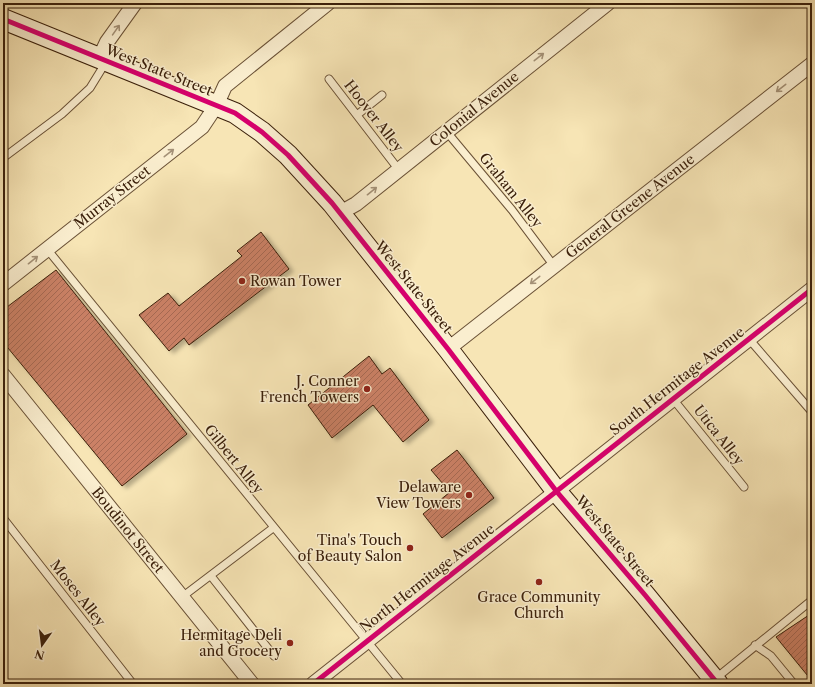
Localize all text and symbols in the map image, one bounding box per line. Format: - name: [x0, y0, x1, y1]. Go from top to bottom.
- one-way arrow: [111, 25, 120, 36]
- street label: West State Street: [102, 40, 215, 100]
- one-way arrow: [533, 52, 544, 61]
- street label: Colonial Avenue: [426, 67, 522, 150]
- street label: Hoover Alley: [340, 76, 408, 156]
- one-way arrow: [776, 84, 787, 93]
- one-way arrow: [163, 149, 174, 158]
- street label: Graham Alley: [475, 149, 547, 231]
- street label: General Greene Avenue: [562, 150, 698, 262]
- street label: Murray Street: [70, 162, 154, 232]
- one-way arrow: [367, 187, 378, 196]
- street label: West State Street: [371, 236, 457, 337]
- one-way arrow: [28, 255, 39, 264]
- place label: Rowan Tower: [250, 272, 341, 290]
- marker: Rowan Tower: [237, 276, 247, 286]
- one-way arrow: [530, 276, 541, 285]
- street label: South Hermitage Avenue: [606, 323, 748, 439]
- place label: J. Conner French Towers: [260, 372, 359, 406]
- marker: J. Conner French Towers: [362, 384, 372, 394]
- street label: Utica Alley: [690, 401, 748, 469]
- street label: Gilbert Alley: [201, 421, 268, 497]
- place label: Delaware View Towers: [375, 478, 461, 512]
- street label: Boudinot Street: [88, 483, 168, 577]
- marker: Delaware View Towers: [464, 490, 474, 500]
- street label: West State Street: [571, 491, 658, 590]
- street label: North Hermitage Avenue: [356, 520, 498, 636]
- place label: Tina's Touch of Beauty Salon: [298, 531, 402, 565]
- marker: Tina's Touch of Beauty Salon: [405, 543, 415, 553]
- street label: Moses Alley: [46, 556, 110, 630]
- marker: Grace Community Church: [534, 577, 544, 587]
- place label: Grace Community Church: [477, 588, 601, 622]
- north arrow: [22, 625, 62, 665]
- place label: Hermitage Deli and Grocery: [180, 626, 282, 660]
- marker: Hermitage Deli and Grocery: [285, 638, 295, 648]
- text: N: [33, 647, 46, 663]

